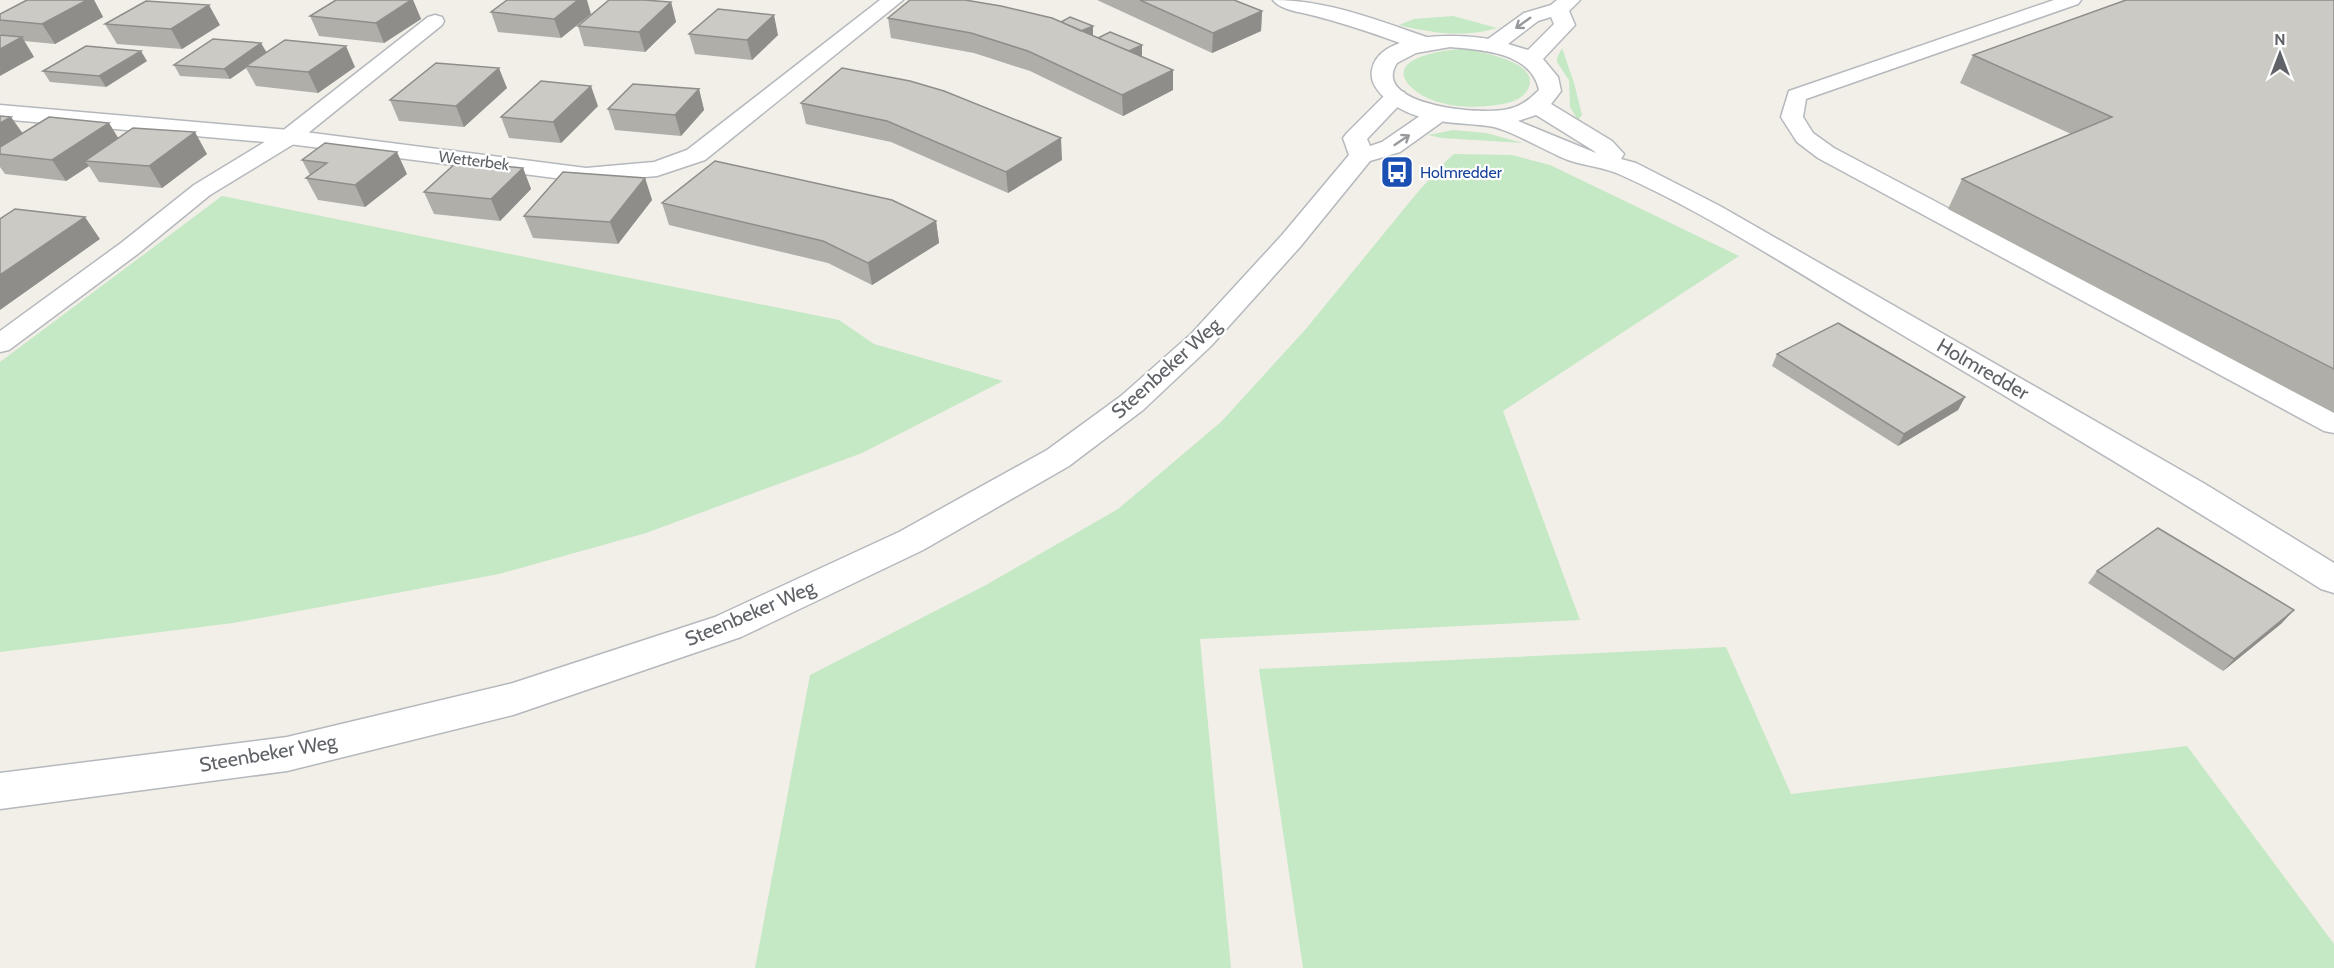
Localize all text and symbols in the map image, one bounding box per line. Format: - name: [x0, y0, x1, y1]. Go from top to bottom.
- one-way arrow: [1516, 17, 1532, 30]
- north arrow: [2250, 24, 2310, 84]
- text: N: [2274, 30, 2286, 49]
- one-way arrow: [1393, 134, 1410, 146]
- street label: Wetterbek: [438, 147, 511, 174]
- bus stop icon: Holmredder: [1379, 154, 1415, 190]
- place label: Holmredder: [1420, 163, 1503, 182]
- street label: Steenbeker Weg: [1106, 312, 1226, 423]
- street label: Holmredder: [1933, 333, 2034, 405]
- street label: Steenbeker Weg: [681, 574, 820, 651]
- street label: Steenbeker Weg: [197, 729, 340, 777]

